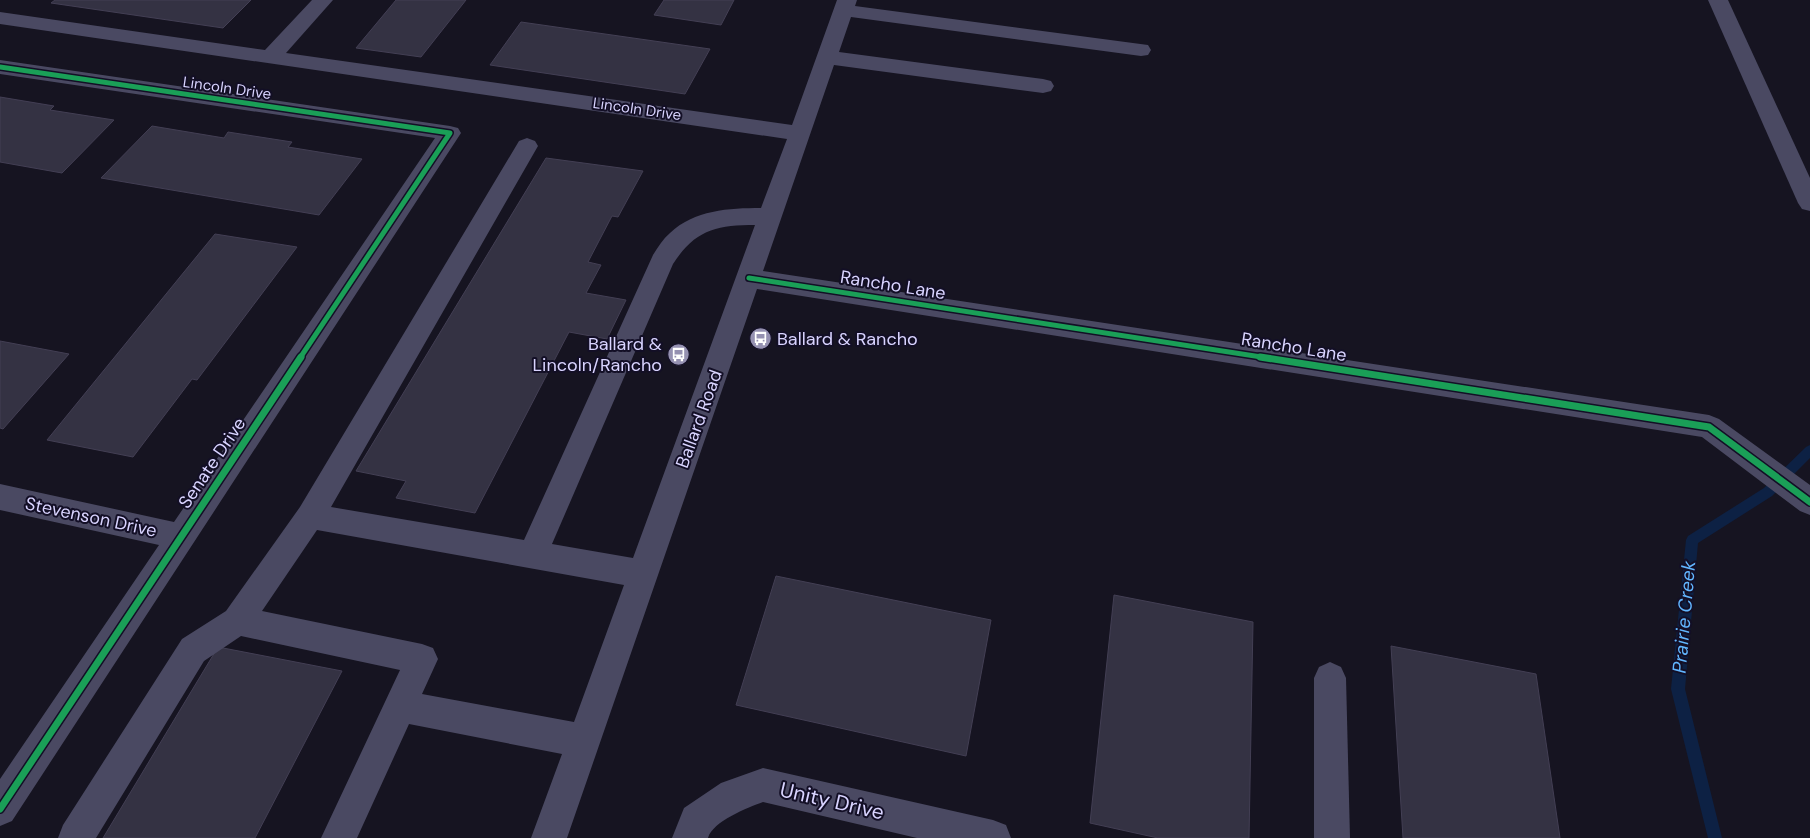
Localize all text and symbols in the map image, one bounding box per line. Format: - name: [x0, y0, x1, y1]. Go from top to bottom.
- street label: Lincoln Drive: [182, 72, 272, 104]
- street label: Lincoln Drive: [592, 93, 682, 125]
- street label: Rancho Lane: [839, 265, 947, 305]
- bus stop icon: Ballard & Rancho: [749, 327, 773, 351]
- place label: Ballard & Rancho: [777, 327, 918, 351]
- street label: Rancho Lane: [1240, 327, 1348, 367]
- place label: Ballard & Lincoln/Rancho: [533, 332, 662, 377]
- bus stop icon: Ballard & Lincoln/Rancho: [666, 342, 690, 366]
- street label: Ballard Road: [670, 367, 728, 471]
- street label: Senate Drive: [173, 413, 251, 513]
- street label: Stevenson Drive: [23, 491, 159, 543]
- water label: Prairie Creek: [1667, 559, 1701, 674]
- street label: Unity Drive: [777, 775, 887, 827]

